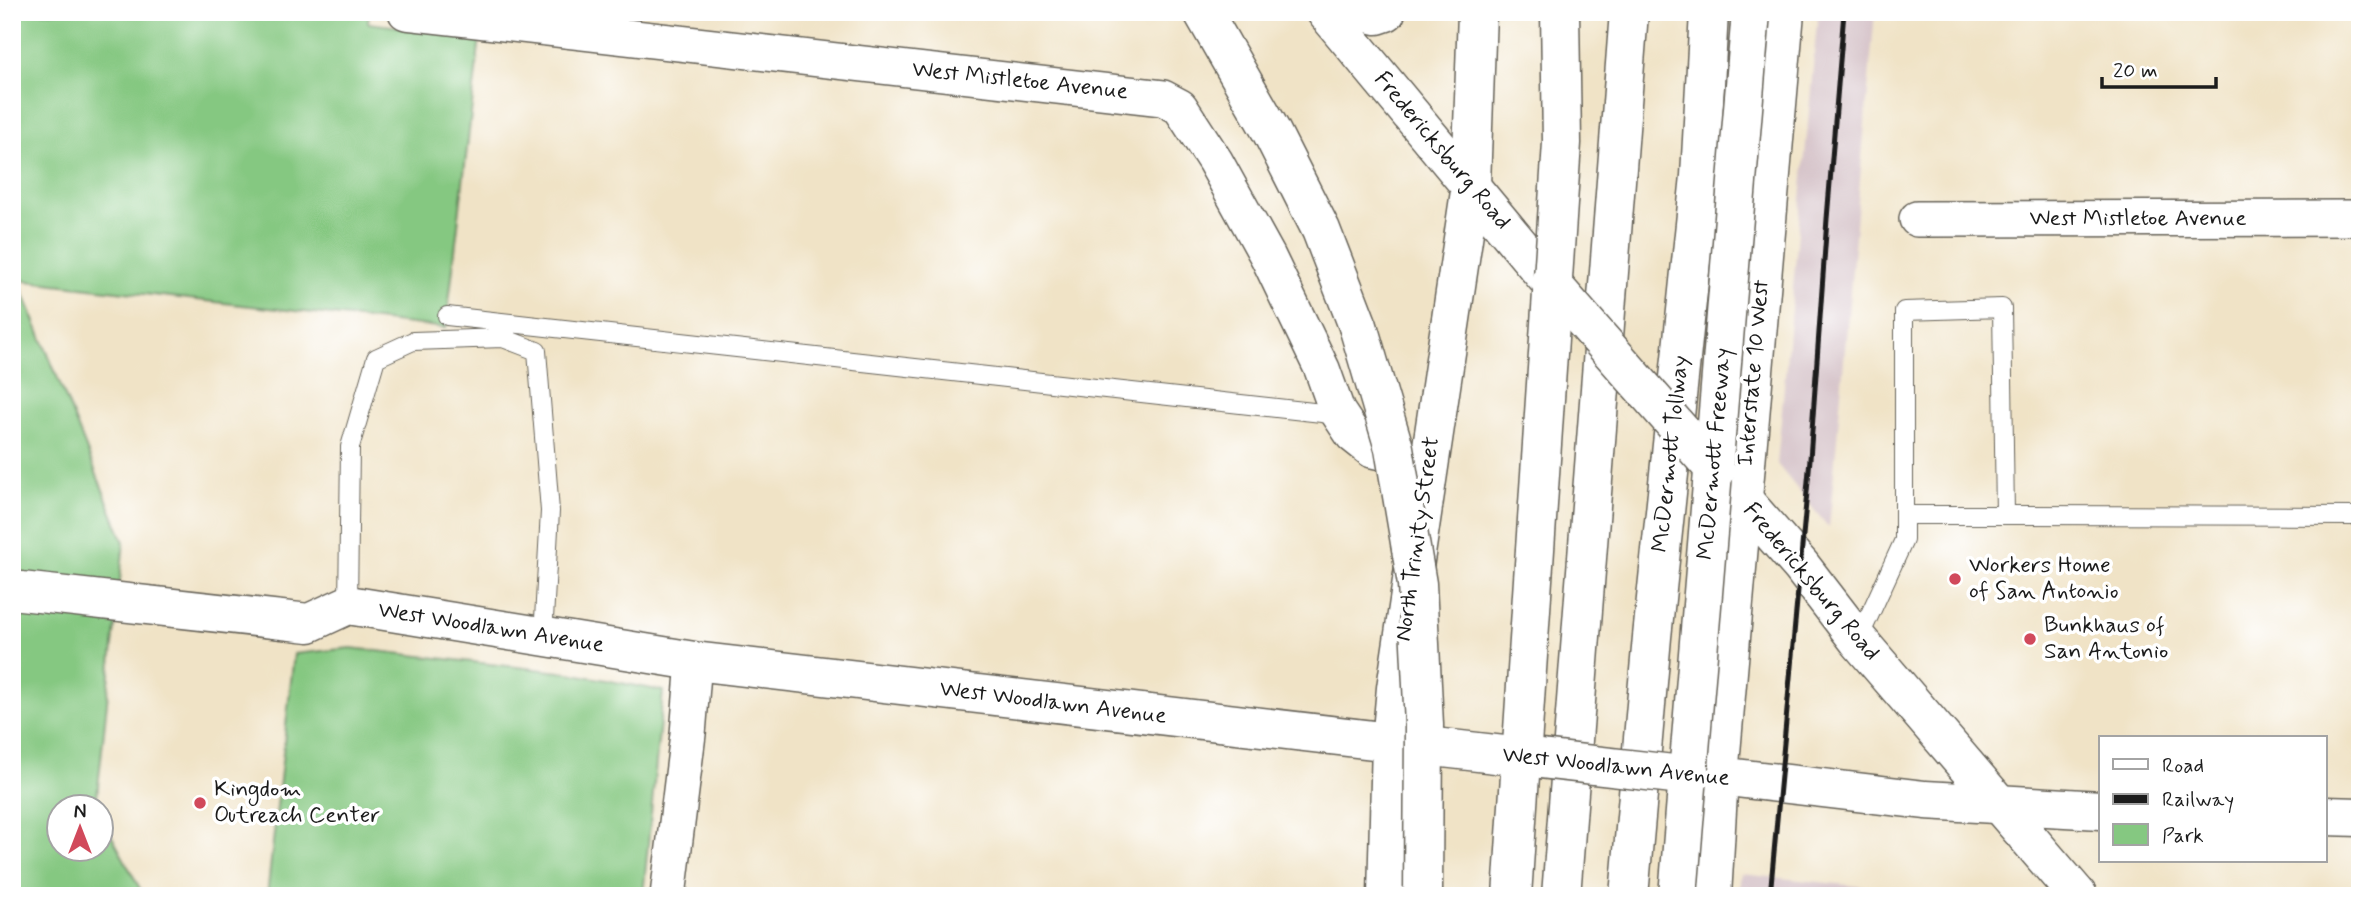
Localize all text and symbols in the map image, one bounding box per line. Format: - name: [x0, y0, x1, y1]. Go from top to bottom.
- scale bar: [2102, 46, 2216, 90]
- street label: West Mistletoe Avenue: [910, 55, 1130, 107]
- text: 20 m: [2113, 57, 2158, 85]
- street label: Fredericksburg Road: [1367, 66, 1517, 236]
- street label: West Mistletoe Avenue: [2029, 204, 2247, 234]
- street label: Interstate 10 West: [1731, 279, 1777, 467]
- street label: McDermott Freeway: [1691, 347, 1739, 561]
- street label: McDermott Tollway: [1646, 354, 1696, 554]
- street label: North Trinity Street: [1389, 435, 1447, 643]
- street label: Fredericksburg Road: [1736, 497, 1886, 667]
- place label: Workers Home of San Antonio: [1969, 551, 2119, 607]
- marker: Workers Home of San Antonio: [1947, 571, 1963, 587]
- street label: West Woodlawn Avenue: [376, 595, 606, 661]
- place label: Bunkhaus of San Antonio: [2044, 611, 2168, 667]
- marker: Bunkhaus of San Antonio: [2022, 631, 2038, 647]
- street label: West Woodlawn Avenue: [938, 674, 1168, 732]
- legend: [2099, 736, 2326, 862]
- street label: West Woodlawn Avenue: [1501, 740, 1731, 794]
- text: Road: [2162, 752, 2204, 780]
- place label: Kingdom Outreach Center: [214, 775, 380, 831]
- text: Railway: [2162, 786, 2234, 814]
- north arrow: [46, 792, 116, 862]
- marker: Kingdom Outreach Center: [192, 795, 208, 811]
- text: N: [74, 800, 86, 825]
- text: Park: [2162, 822, 2204, 850]

